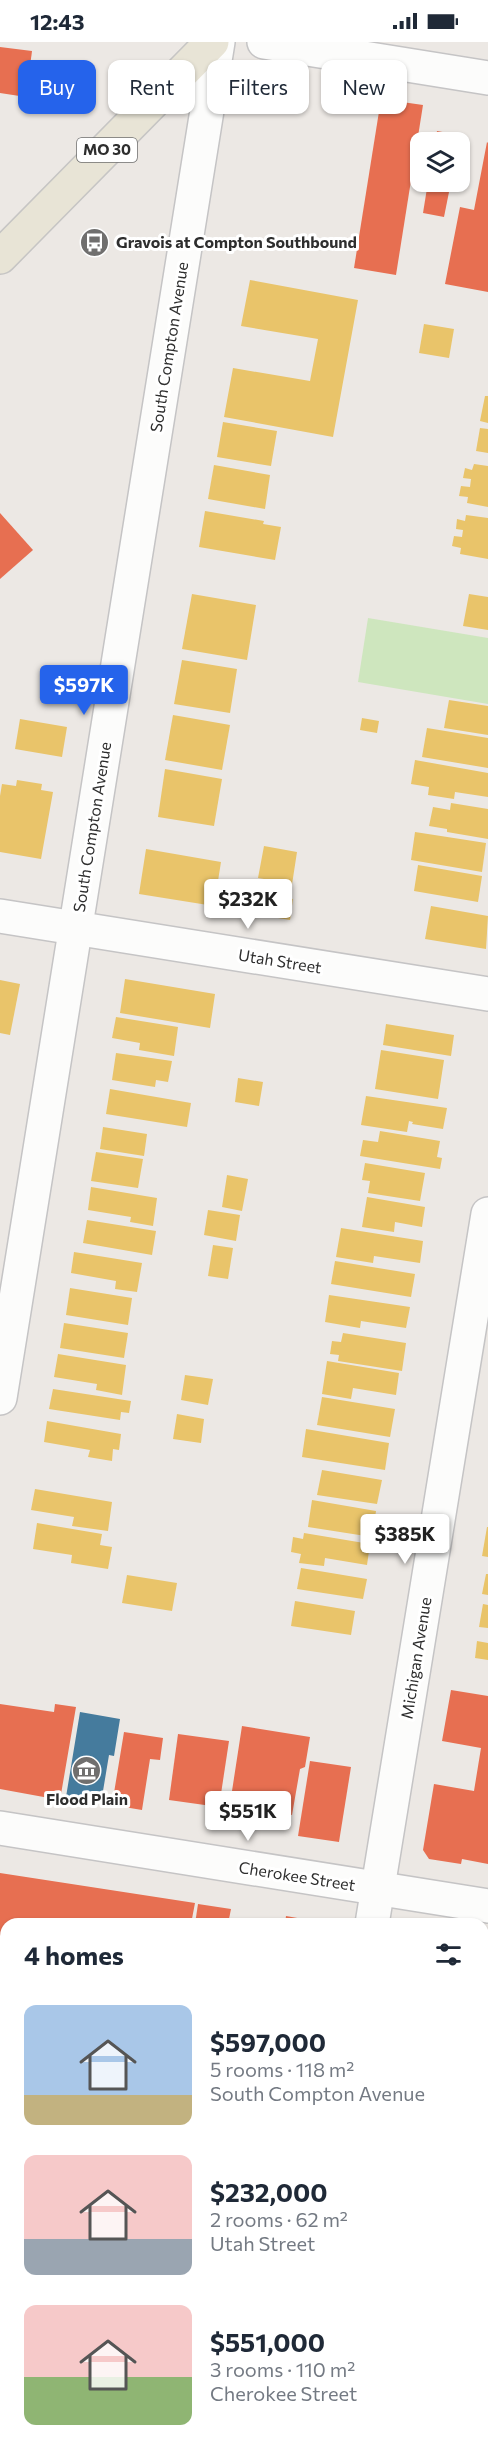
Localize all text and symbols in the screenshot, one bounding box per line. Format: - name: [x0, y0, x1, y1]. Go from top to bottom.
- text: 12:43: [30, 8, 85, 35]
- chip: Buy: [18, 60, 96, 114]
- chip: Rent: [108, 60, 195, 114]
- chip: Filters: [207, 60, 309, 114]
- chip: New: [321, 60, 407, 114]
- map controls: [410, 132, 470, 192]
- button: layers: [410, 132, 470, 192]
- road number: MO 30: [77, 138, 137, 162]
- bus stop icon: Gravois at Compton Southbound: [79, 226, 111, 258]
- place label: Gravois at Compton Southbound: [116, 232, 357, 251]
- street label: South Compton Avenue: [146, 260, 191, 433]
- pin: $597K: [42, 665, 126, 716]
- text: $597K: [54, 672, 114, 696]
- street label: South Compton Avenue: [69, 740, 114, 913]
- pin: $232K: [206, 879, 290, 930]
- text: $232K: [218, 886, 278, 910]
- street label: Utah Street: [237, 945, 324, 977]
- pin: $385K: [363, 1514, 447, 1565]
- text: $385K: [374, 1521, 436, 1545]
- street label: Michigan Avenue: [396, 1596, 435, 1720]
- museum icon: Flood Plain: [71, 1755, 103, 1787]
- place label: Flood Plain: [46, 1789, 128, 1808]
- pin: $551K: [206, 1791, 290, 1842]
- text: $551K: [219, 1798, 277, 1822]
- street label: Cherokee Street: [237, 1857, 357, 1894]
- icon: filters: [432, 1938, 465, 1971]
- text: 4 homes: [24, 1939, 124, 1970]
- text: $597,000: [210, 2026, 326, 2057]
- icon: home: [72, 2029, 144, 2101]
- text: 5 rooms · 118 m²: [210, 2057, 354, 2081]
- text: South Compton Avenue: [210, 2081, 425, 2105]
- text: $232,000: [210, 2176, 327, 2207]
- icon: home: [72, 2179, 144, 2251]
- text: 2 rooms · 62 m²: [210, 2207, 348, 2231]
- text: Utah Street: [210, 2231, 315, 2255]
- text: $551,000: [210, 2326, 325, 2357]
- icon: home: [72, 2329, 144, 2401]
- text: 3 rooms · 110 m²: [210, 2357, 355, 2381]
- text: Cherokee Street: [210, 2381, 357, 2405]

